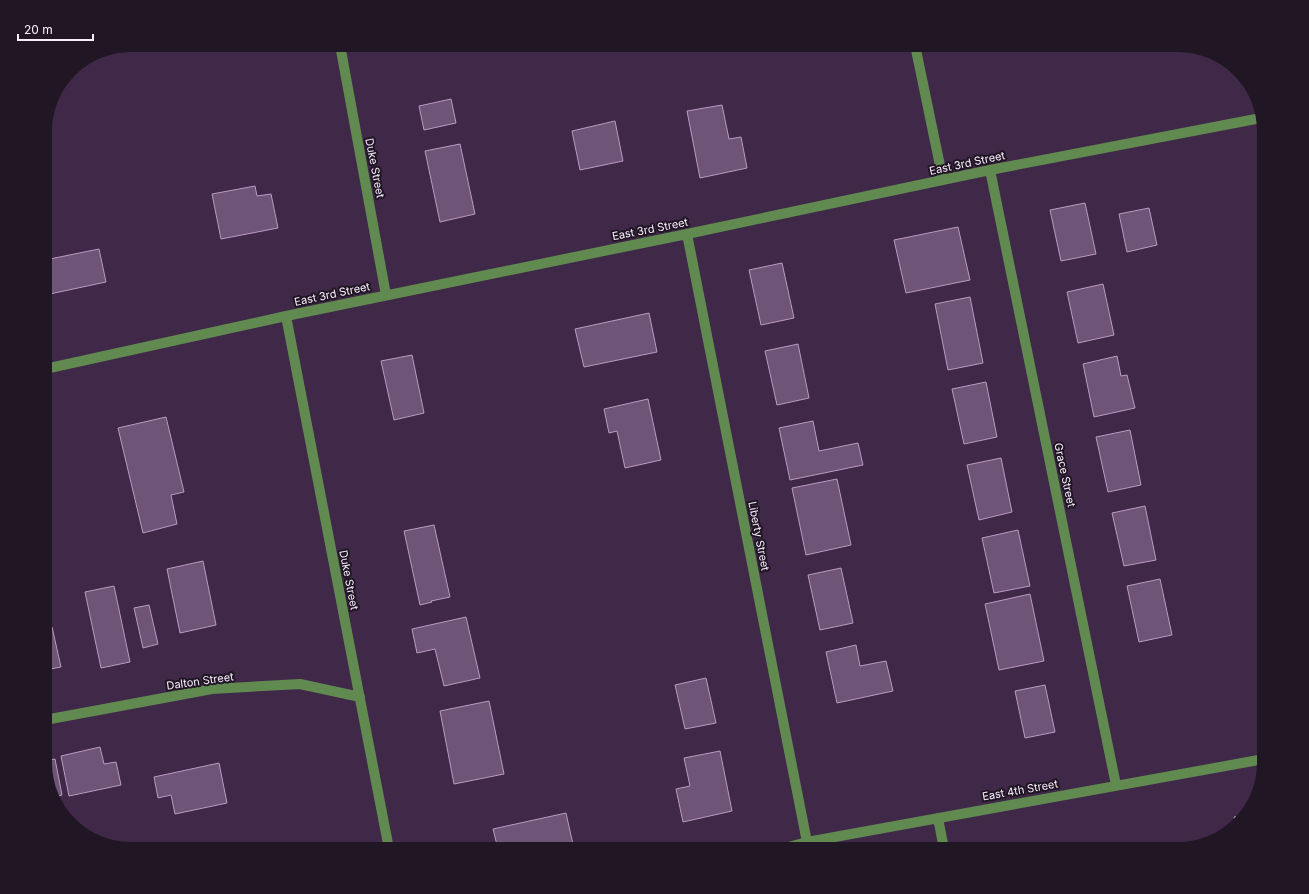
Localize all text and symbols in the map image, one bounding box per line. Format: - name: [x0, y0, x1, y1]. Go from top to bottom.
- scale bar: [18, 16, 93, 42]
- text: 20 m: [24, 22, 53, 37]
- street label: Duke Street: [362, 137, 388, 200]
- street label: East 3rd Street: [928, 148, 1006, 178]
- street label: East 3rd Street: [611, 215, 689, 243]
- street label: East 3rd Street: [293, 279, 371, 309]
- street label: Grace Street: [1051, 442, 1079, 509]
- street label: Liberty Street: [745, 500, 773, 572]
- street label: Duke Street: [336, 549, 362, 612]
- street label: Dalton Street: [166, 669, 235, 693]
- street label: East 4th Street: [981, 776, 1059, 804]

